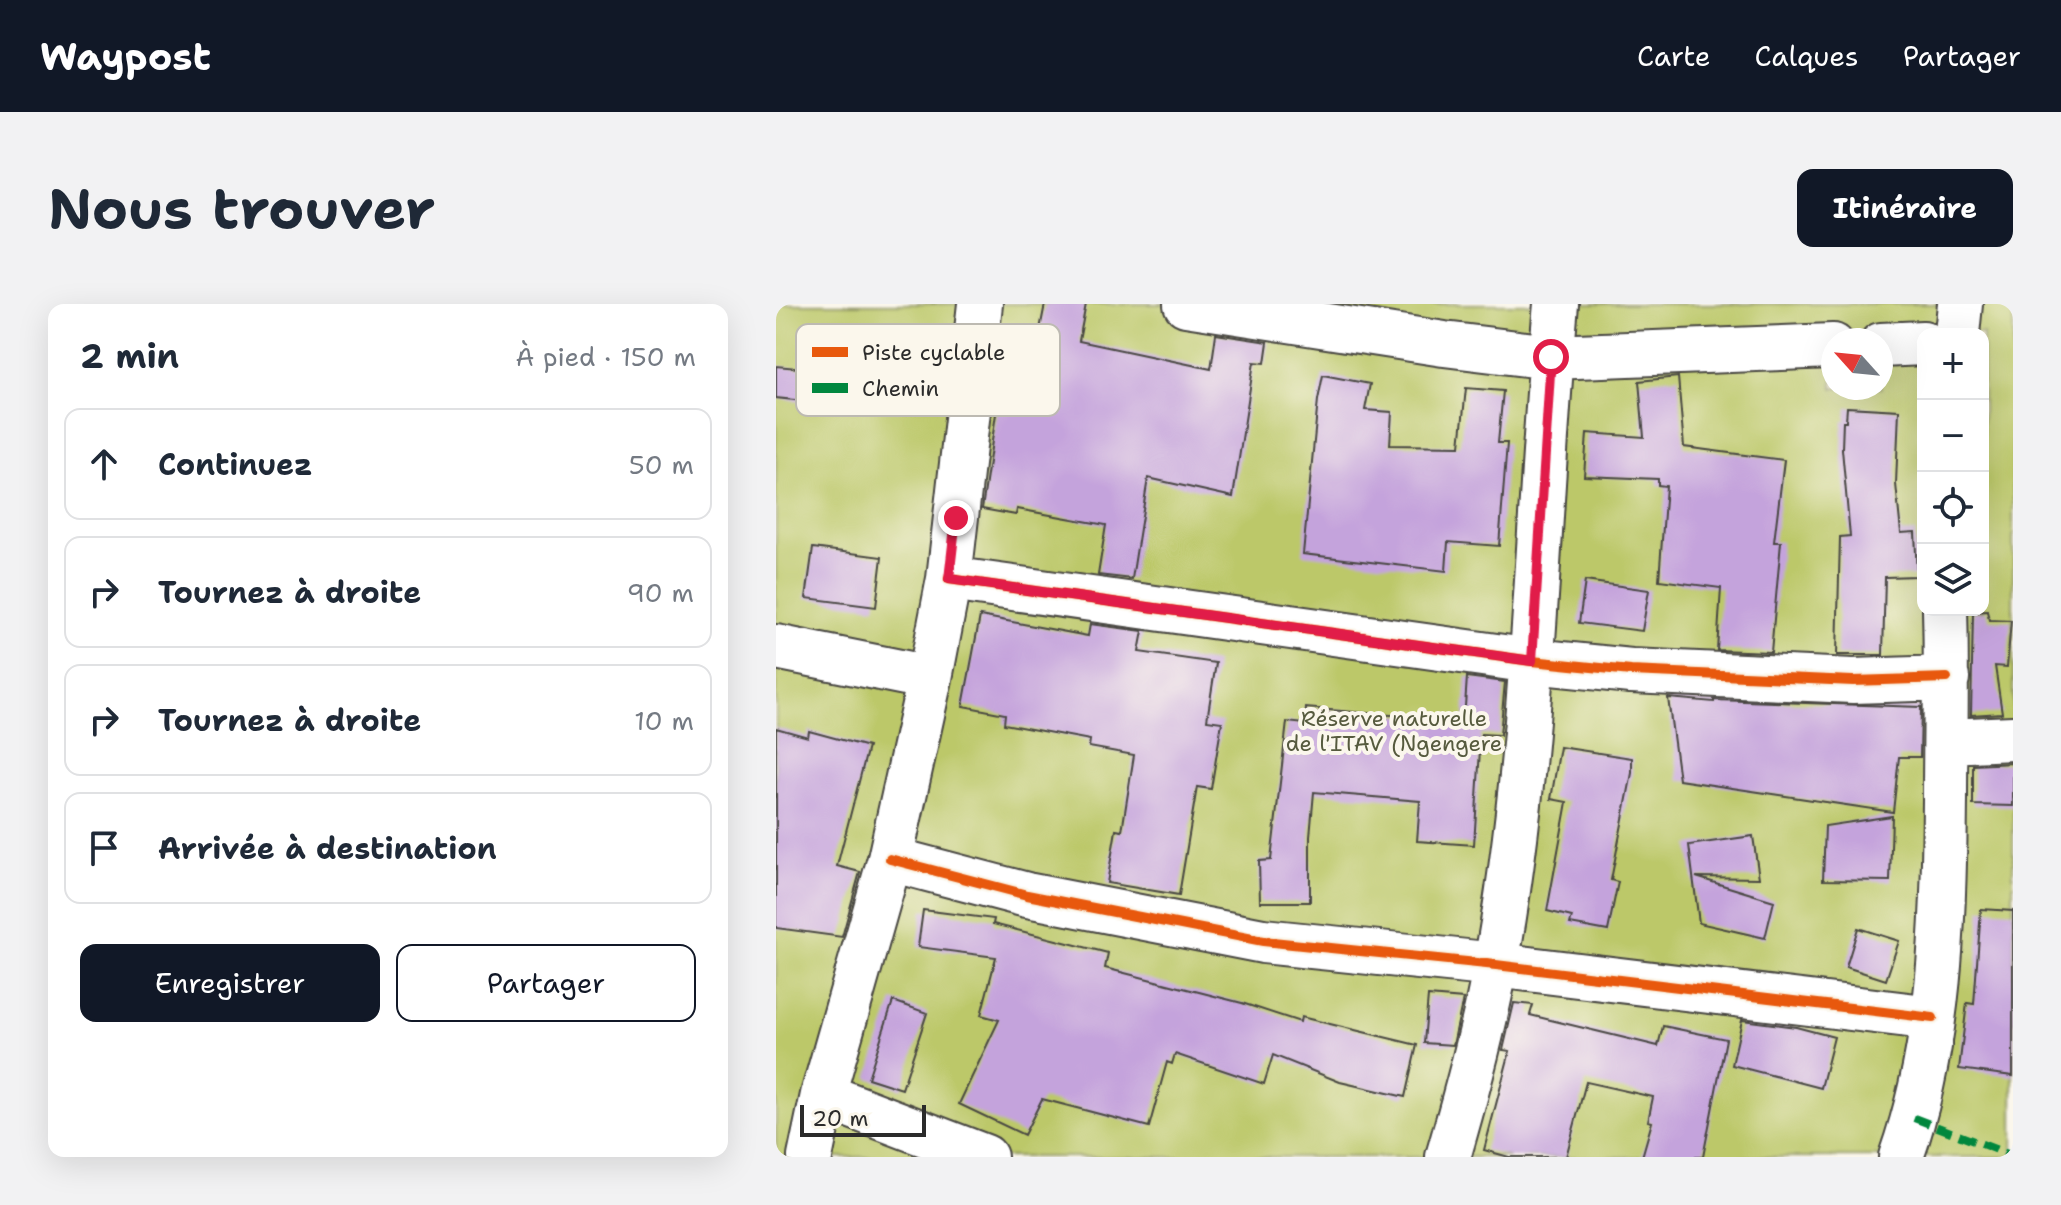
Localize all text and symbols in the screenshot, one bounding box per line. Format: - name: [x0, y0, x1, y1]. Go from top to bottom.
- text: Waypost: [40, 31, 211, 82]
- text: Carte: [1637, 37, 1710, 75]
- text: Calques: [1754, 37, 1859, 75]
- text: Partager: [1903, 37, 2021, 75]
- button: Itinéraire: [1797, 169, 2013, 247]
- text: Nous trouver: [48, 171, 435, 246]
- legend: [796, 324, 1060, 416]
- north arrow: [1821, 328, 1893, 400]
- map controls: [1917, 328, 1989, 616]
- button: +: [1917, 328, 1989, 400]
- text: 2 min: [80, 333, 179, 379]
- text: Piste cyclable: [862, 338, 1005, 367]
- text: À pied · 150 m: [515, 339, 696, 374]
- route start: [1533, 339, 1569, 375]
- text: Chemin: [862, 374, 939, 403]
- button: −: [1917, 400, 1989, 472]
- icon: ahead: [82, 442, 126, 486]
- text: Continuez: [158, 444, 313, 485]
- text: 50 m: [629, 447, 694, 482]
- button: locate: [1917, 472, 1989, 544]
- route end: [938, 500, 974, 536]
- button: layers: [1917, 544, 1989, 616]
- icon: right: [82, 570, 126, 614]
- text: Tournez à droite: [158, 572, 421, 613]
- text: 90 m: [627, 575, 694, 610]
- icon: right: [82, 698, 126, 742]
- text: Tournez à droite: [158, 700, 421, 741]
- text: 10 m: [634, 703, 694, 738]
- park label: Réserve naturelle de l'ITAV (Ngengere: [1286, 704, 1502, 758]
- icon: arrive: [82, 826, 126, 870]
- text: Arrivée à destination: [158, 828, 497, 869]
- button: Enregistrer: [80, 944, 380, 1022]
- button: Partager: [396, 944, 696, 1022]
- scale bar: [800, 1101, 926, 1137]
- text: 20 m: [812, 1104, 869, 1133]

